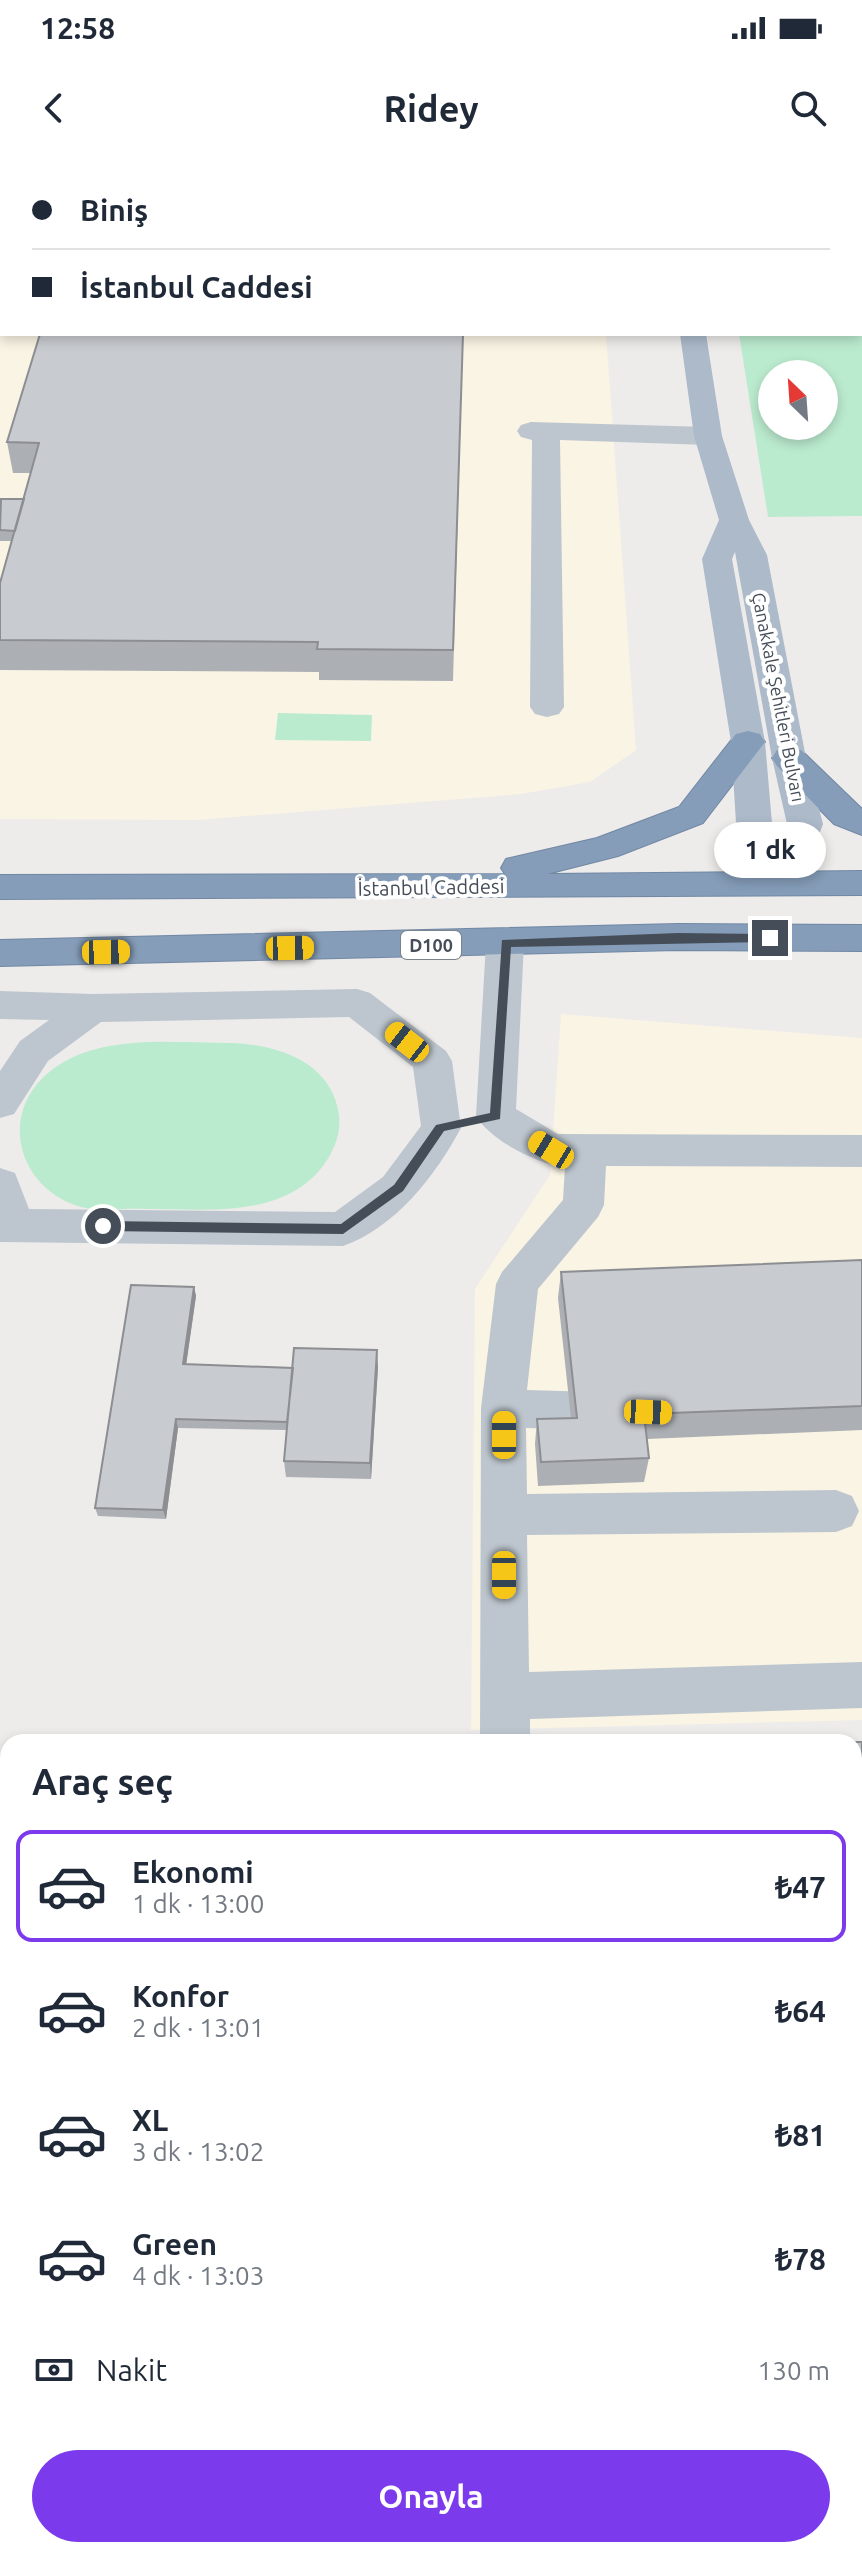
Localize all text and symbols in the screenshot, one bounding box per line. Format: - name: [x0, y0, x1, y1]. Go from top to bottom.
- text: 12:58: [40, 11, 115, 45]
- icon: back: [32, 86, 76, 130]
- icon: search: [786, 86, 830, 130]
- text: Ridey: [383, 88, 479, 129]
- text: Biniş: [80, 193, 148, 227]
- text: İstanbul Caddesi: [80, 270, 313, 304]
- north arrow: [758, 360, 838, 440]
- map controls: [758, 360, 838, 440]
- street label: Çanakkale Şehitleri Bulvarı: [749, 591, 809, 803]
- callout: 1 dk: [714, 822, 826, 878]
- text: 1 dk: [745, 835, 796, 864]
- street label: İstanbul Caddesi: [357, 874, 505, 900]
- route end: [752, 920, 788, 956]
- road number: D100: [401, 931, 461, 959]
- car: [266, 936, 314, 960]
- car: [82, 940, 130, 964]
- car: [381, 1018, 433, 1066]
- car: [524, 1127, 578, 1173]
- route start: [85, 1208, 121, 1244]
- car: [624, 1399, 672, 1425]
- car: [492, 1411, 516, 1459]
- car: [492, 1551, 516, 1599]
- text: Araç seç: [32, 1761, 173, 1802]
- icon: car: [36, 1850, 108, 1922]
- text: Ekonomi: [132, 1855, 254, 1889]
- text: ₺47: [775, 1870, 826, 1904]
- text: 1 dk · 13:00: [132, 1889, 264, 1918]
- icon: car: [36, 1974, 108, 2046]
- text: Konfor: [132, 1979, 229, 2013]
- text: ₺64: [775, 1994, 826, 2028]
- text: 2 dk · 13:01: [132, 2013, 264, 2042]
- icon: car: [36, 2098, 108, 2170]
- text: XL: [132, 2103, 168, 2137]
- text: ₺81: [775, 2118, 826, 2152]
- text: 3 dk · 13:02: [132, 2137, 264, 2166]
- icon: car: [36, 2222, 108, 2294]
- text: Green: [132, 2227, 217, 2261]
- text: ₺78: [775, 2242, 826, 2276]
- text: 4 dk · 13:03: [132, 2261, 264, 2290]
- icon: cash: [32, 2348, 76, 2392]
- text: Nakit: [96, 2353, 167, 2387]
- text: 130 m: [758, 2356, 830, 2385]
- button: Onayla: [32, 2450, 830, 2542]

